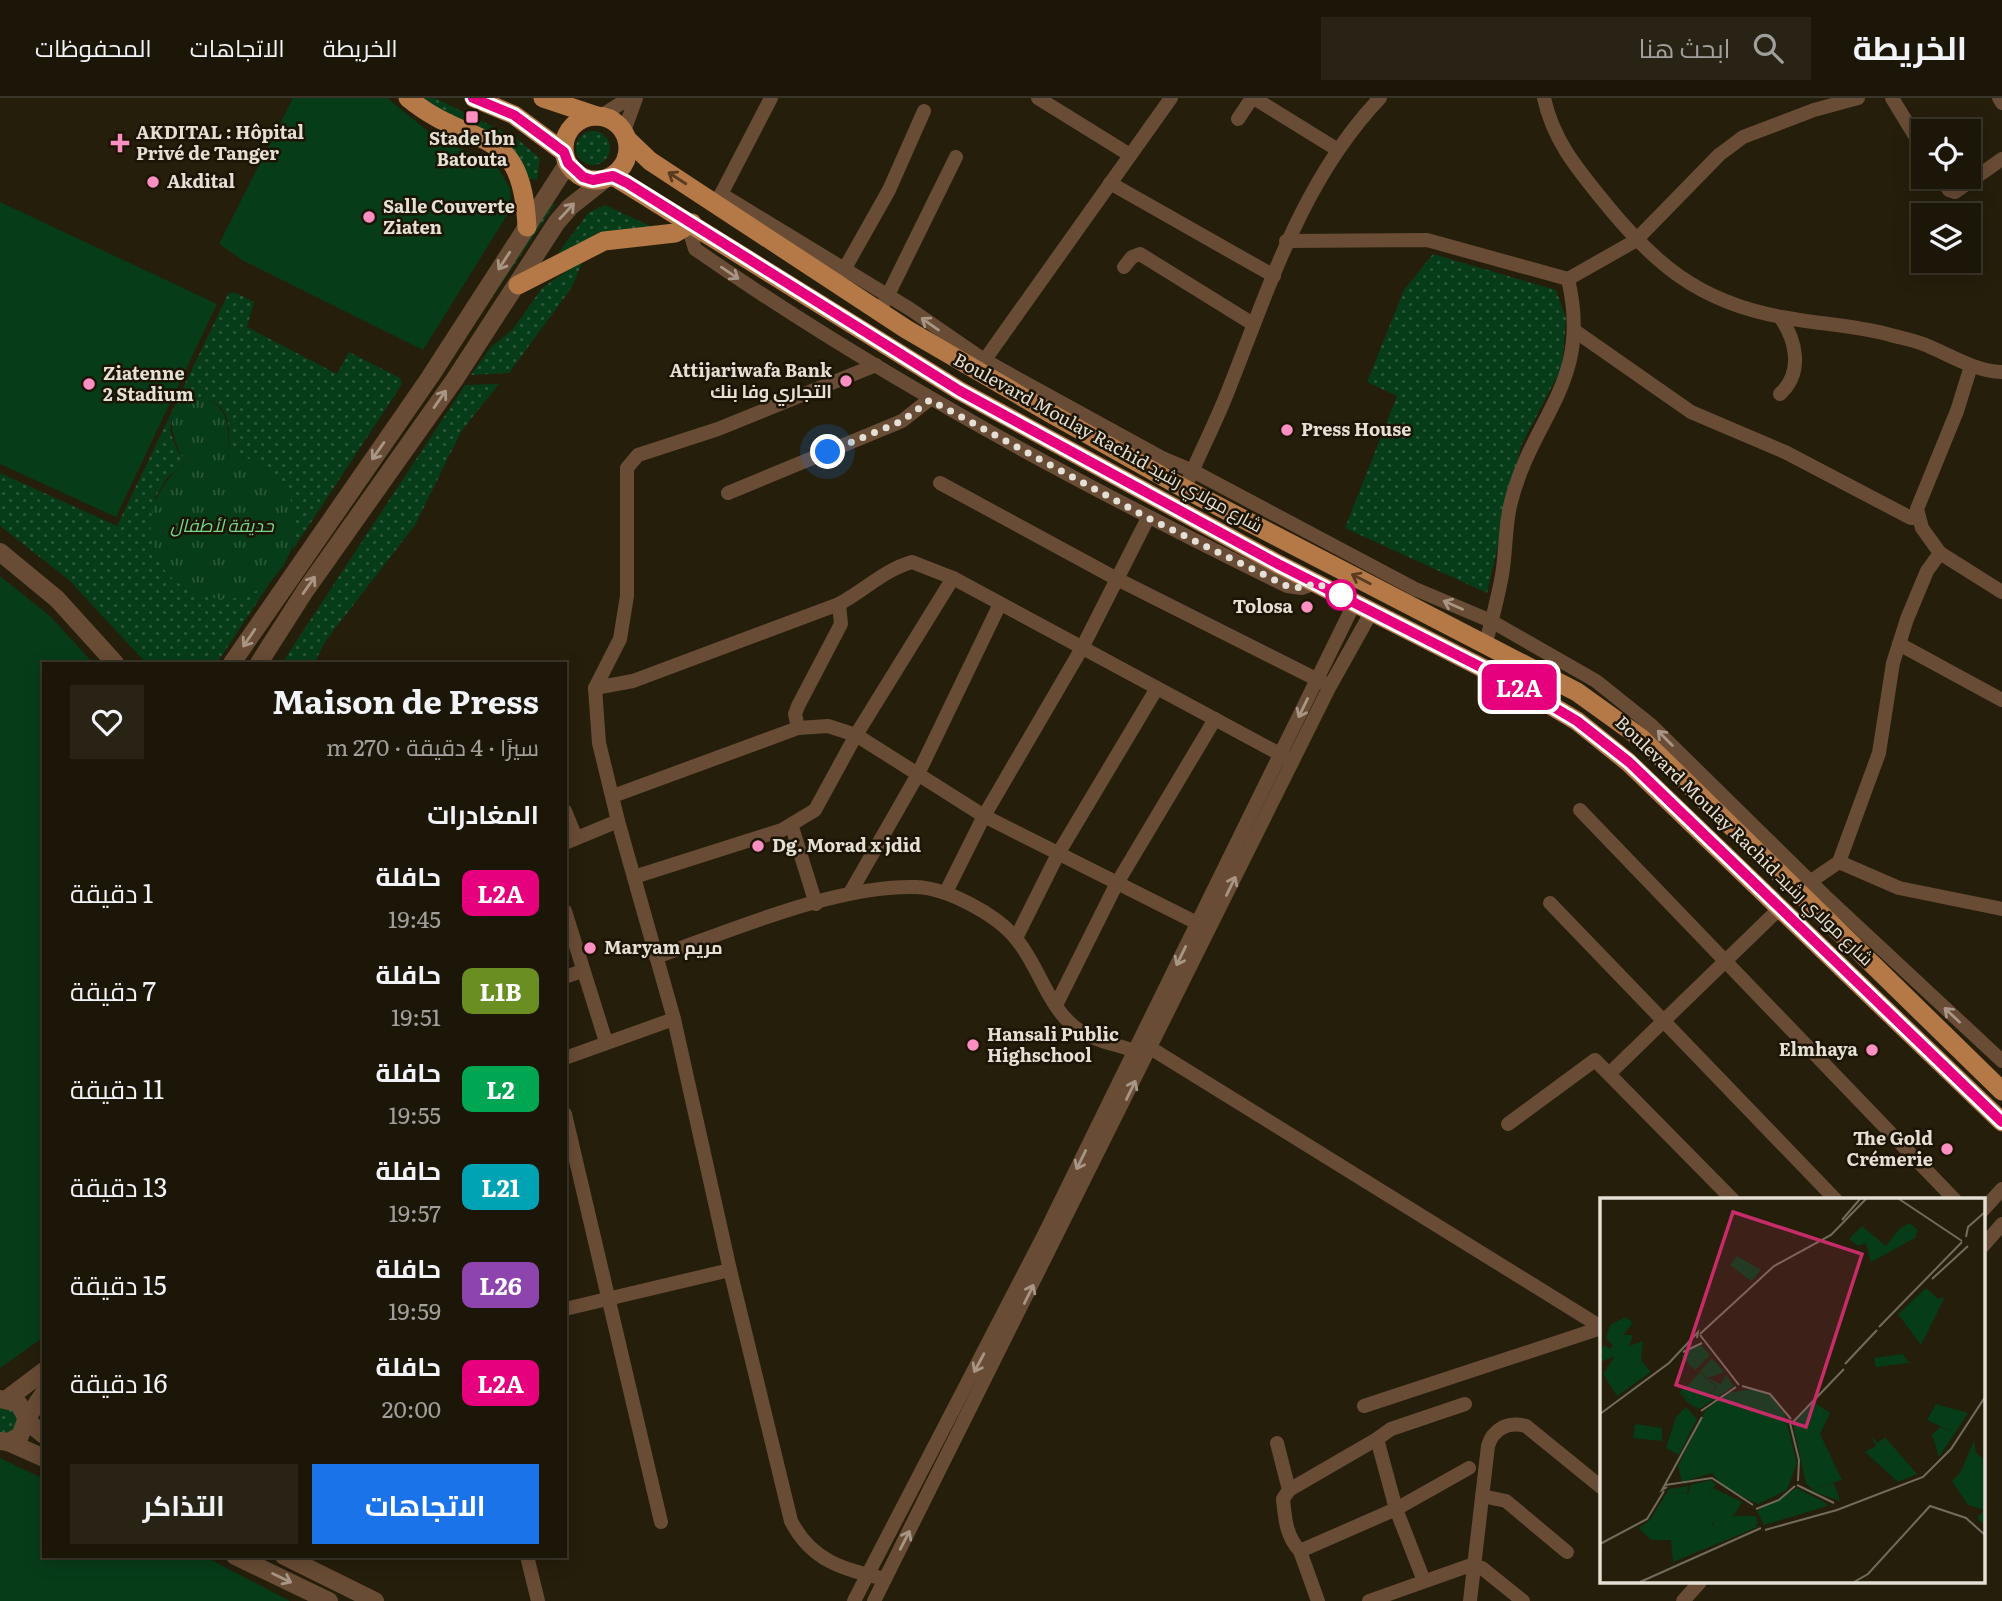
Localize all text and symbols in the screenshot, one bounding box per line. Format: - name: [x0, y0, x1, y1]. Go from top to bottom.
- search box: [1321, 17, 1811, 80]
- text: الخريطة: [1853, 21, 1967, 70]
- text: ابحث هنا: [1639, 27, 1731, 66]
- text: المحفوظات: [35, 29, 152, 64]
- text: الاتجاهات: [190, 29, 285, 64]
- text: الخريطة: [323, 29, 398, 64]
- icon: search: [1749, 29, 1787, 67]
- marker: Stade Ibn Batouta: [464, 109, 480, 125]
- place label: AKDITAL : Hôpital Privé de Tanger: [136, 118, 305, 166]
- map controls: [1911, 119, 1981, 273]
- button: locate: [1911, 119, 1981, 189]
- place label: Stade Ibn Batouta: [429, 124, 516, 172]
- marker: AKDITAL : Hôpital Privé de Tanger: [110, 133, 130, 153]
- place label: Akdital: [167, 167, 236, 194]
- one-way arrow: [668, 171, 687, 186]
- marker: Akdital: [145, 174, 161, 190]
- place label: Salle Couverte Ziaten: [383, 192, 515, 240]
- one-way arrow: [559, 203, 576, 220]
- button: layers: [1911, 203, 1981, 273]
- marker: Salle Couverte Ziaten: [361, 209, 377, 225]
- one-way arrow: [497, 251, 511, 271]
- one-way arrow: [719, 266, 739, 280]
- one-way arrow: [921, 317, 940, 331]
- street label: Boulevard Moulay Rachid شارع مولاي رشيد: [948, 345, 1268, 540]
- place label: Attijariwafa Bank التجاري وفا بنك: [670, 356, 833, 406]
- place label: Ziatenne 2 Stadium: [103, 359, 194, 407]
- marker: Attijariwafa Bank التجاري وفا بنك: [838, 373, 854, 389]
- marker: Ziatenne 2 Stadium: [81, 376, 97, 392]
- one-way arrow: [433, 390, 447, 409]
- place label: Press House: [1301, 415, 1411, 442]
- marker: Press House: [1279, 422, 1295, 438]
- your location: [810, 434, 845, 469]
- one-way arrow: [371, 441, 385, 460]
- park label: حديقة لأطفال: [170, 511, 275, 538]
- one-way arrow: [1351, 571, 1372, 585]
- one-way arrow: [302, 576, 316, 595]
- unlabelled marker: [1326, 580, 1356, 610]
- place label: Tolosa: [1233, 592, 1294, 619]
- one-way arrow: [1442, 598, 1464, 611]
- marker: Tolosa: [1299, 599, 1315, 615]
- one-way arrow: [242, 628, 256, 647]
- line badge: L2A: [1479, 664, 1559, 710]
- text: L2A: [1496, 669, 1542, 704]
- text: Maison de Press: [272, 675, 539, 724]
- button: heart: [70, 685, 144, 759]
- one-way arrow: [1296, 697, 1310, 718]
- street label: Boulevard Moulay Rachid شارع مولاي رشيد: [1608, 709, 1880, 973]
- text: سيرًا · 4 دقيقة · 270 m: [326, 729, 539, 763]
- one-way arrow: [1656, 730, 1673, 747]
- text: المغادرات: [427, 793, 539, 832]
- place label: Dg. Morad x jdid: [772, 831, 921, 858]
- marker: Dg. Morad x jdid: [750, 838, 766, 854]
- text: حافلة: [376, 855, 441, 894]
- text: 1 دقيقة: [70, 872, 153, 911]
- text: L2A: [477, 875, 524, 910]
- one-way arrow: [1225, 876, 1239, 897]
- text: 19:45: [388, 901, 441, 935]
- place label: Maryam مريم: [604, 933, 723, 960]
- marker: Maryam مريم: [582, 940, 598, 956]
- one-way arrow: [1174, 945, 1188, 966]
- text: حافلة: [376, 953, 441, 992]
- text: 7 دقيقة: [70, 970, 156, 1009]
- text: L1B: [479, 973, 522, 1008]
- text: 19:51: [391, 999, 441, 1033]
- one-way arrow: [1944, 1006, 1961, 1023]
- place label: Hansali Public Highschool: [987, 1020, 1119, 1068]
- place label: Elmhaya: [1779, 1035, 1859, 1062]
- marker: Hansali Public Highschool: [965, 1037, 981, 1053]
- marker: Elmhaya: [1864, 1042, 1880, 1058]
- text: حافلة: [376, 1051, 441, 1090]
- text: 11 دقيقة: [70, 1068, 164, 1107]
- text: L2: [486, 1071, 515, 1106]
- one-way arrow: [1124, 1080, 1138, 1101]
- text: 19:55: [389, 1097, 441, 1131]
- place label: The Gold Crémerie: [1846, 1124, 1933, 1172]
- marker: The Gold Crémerie: [1939, 1141, 1955, 1157]
- text: حافلة: [376, 1149, 441, 1188]
- one-way arrow: [1073, 1149, 1087, 1170]
- text: 13 دقيقة: [70, 1166, 168, 1205]
- text: L21: [481, 1169, 520, 1204]
- text: 19:57: [389, 1195, 441, 1229]
- inset map: [1600, 1198, 1984, 1584]
- text: حافلة: [376, 1247, 441, 1286]
- text: 15 دقيقة: [70, 1264, 167, 1303]
- text: L26: [479, 1267, 522, 1302]
- one-way arrow: [1023, 1284, 1037, 1304]
- text: 19:59: [388, 1293, 441, 1327]
- text: حافلة: [376, 1345, 441, 1384]
- one-way arrow: [971, 1352, 985, 1373]
- text: 16 دقيقة: [70, 1362, 167, 1401]
- text: L2A: [477, 1365, 524, 1400]
- text: 20:00: [382, 1391, 441, 1425]
- button: التذاكر: [70, 1464, 298, 1544]
- button: الاتجاهات: [312, 1464, 539, 1544]
- one-way arrow: [898, 1530, 912, 1551]
- one-way arrow: [271, 1572, 292, 1585]

